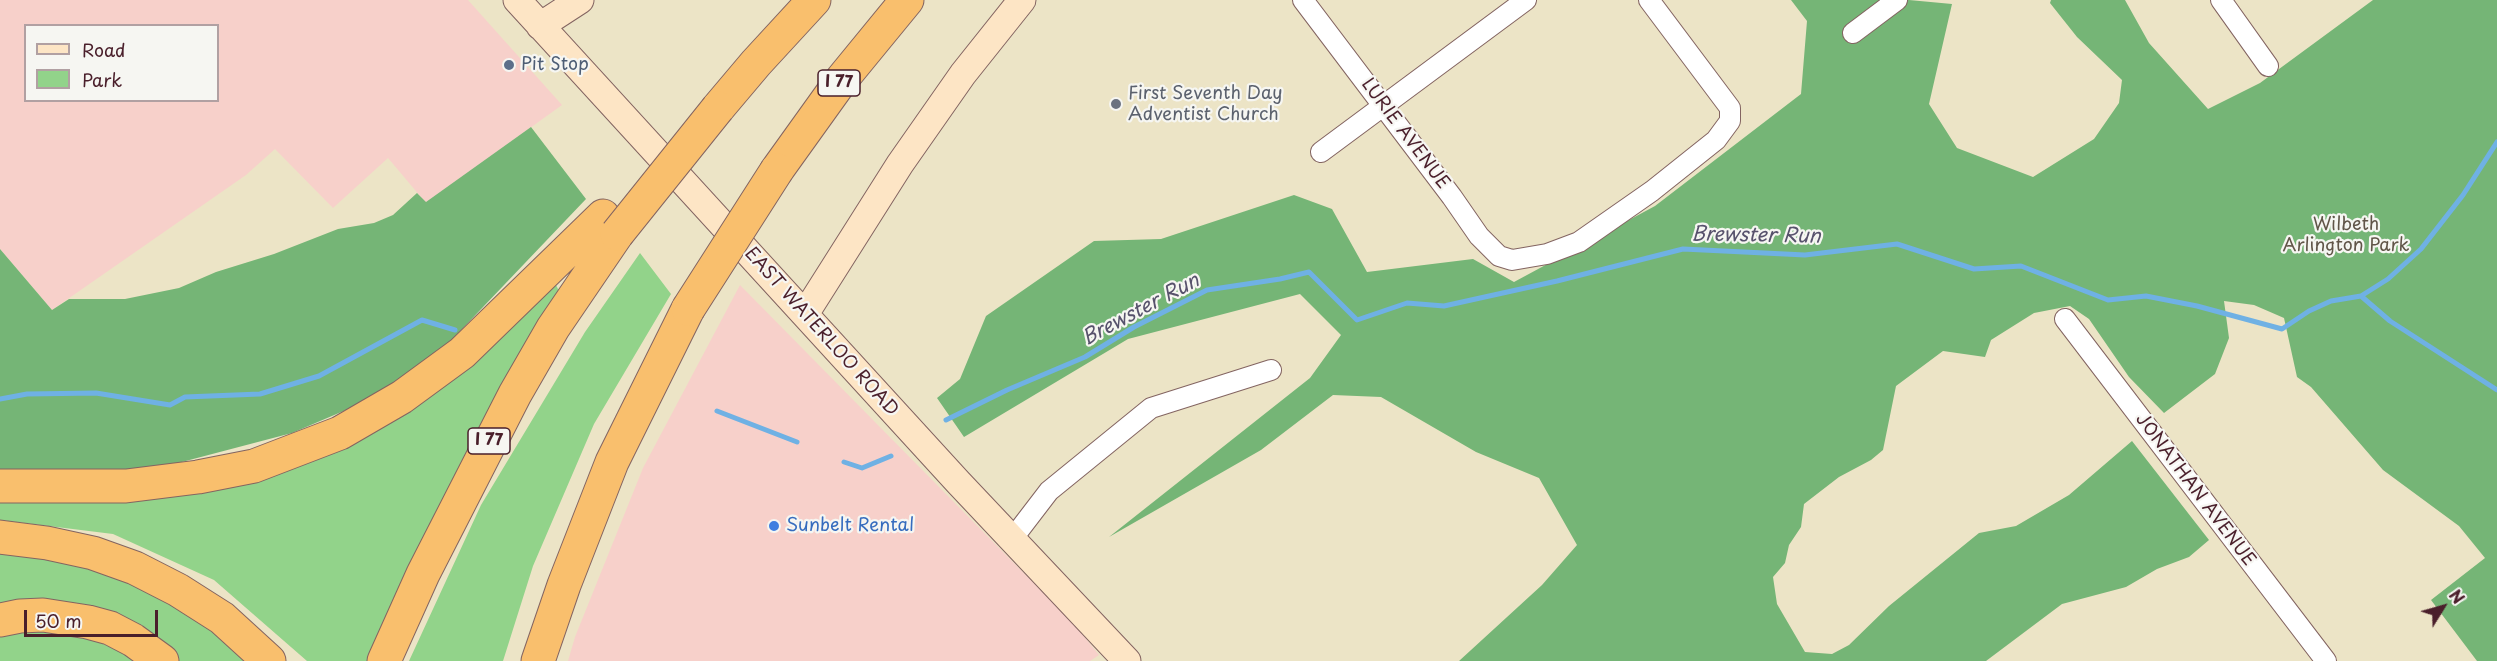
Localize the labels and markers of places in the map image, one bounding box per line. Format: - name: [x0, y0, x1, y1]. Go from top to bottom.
- place label: Pit Stop: [521, 54, 589, 76]
- marker: Pit Stop: [502, 58, 516, 72]
- place label: First Seventh Day Adventist Church: [1128, 83, 1282, 125]
- marker: First Seventh Day Adventist Church: [1109, 97, 1123, 111]
- place label: Sunbelt Rental: [786, 515, 914, 537]
- marker: Sunbelt Rental: [767, 519, 781, 533]

